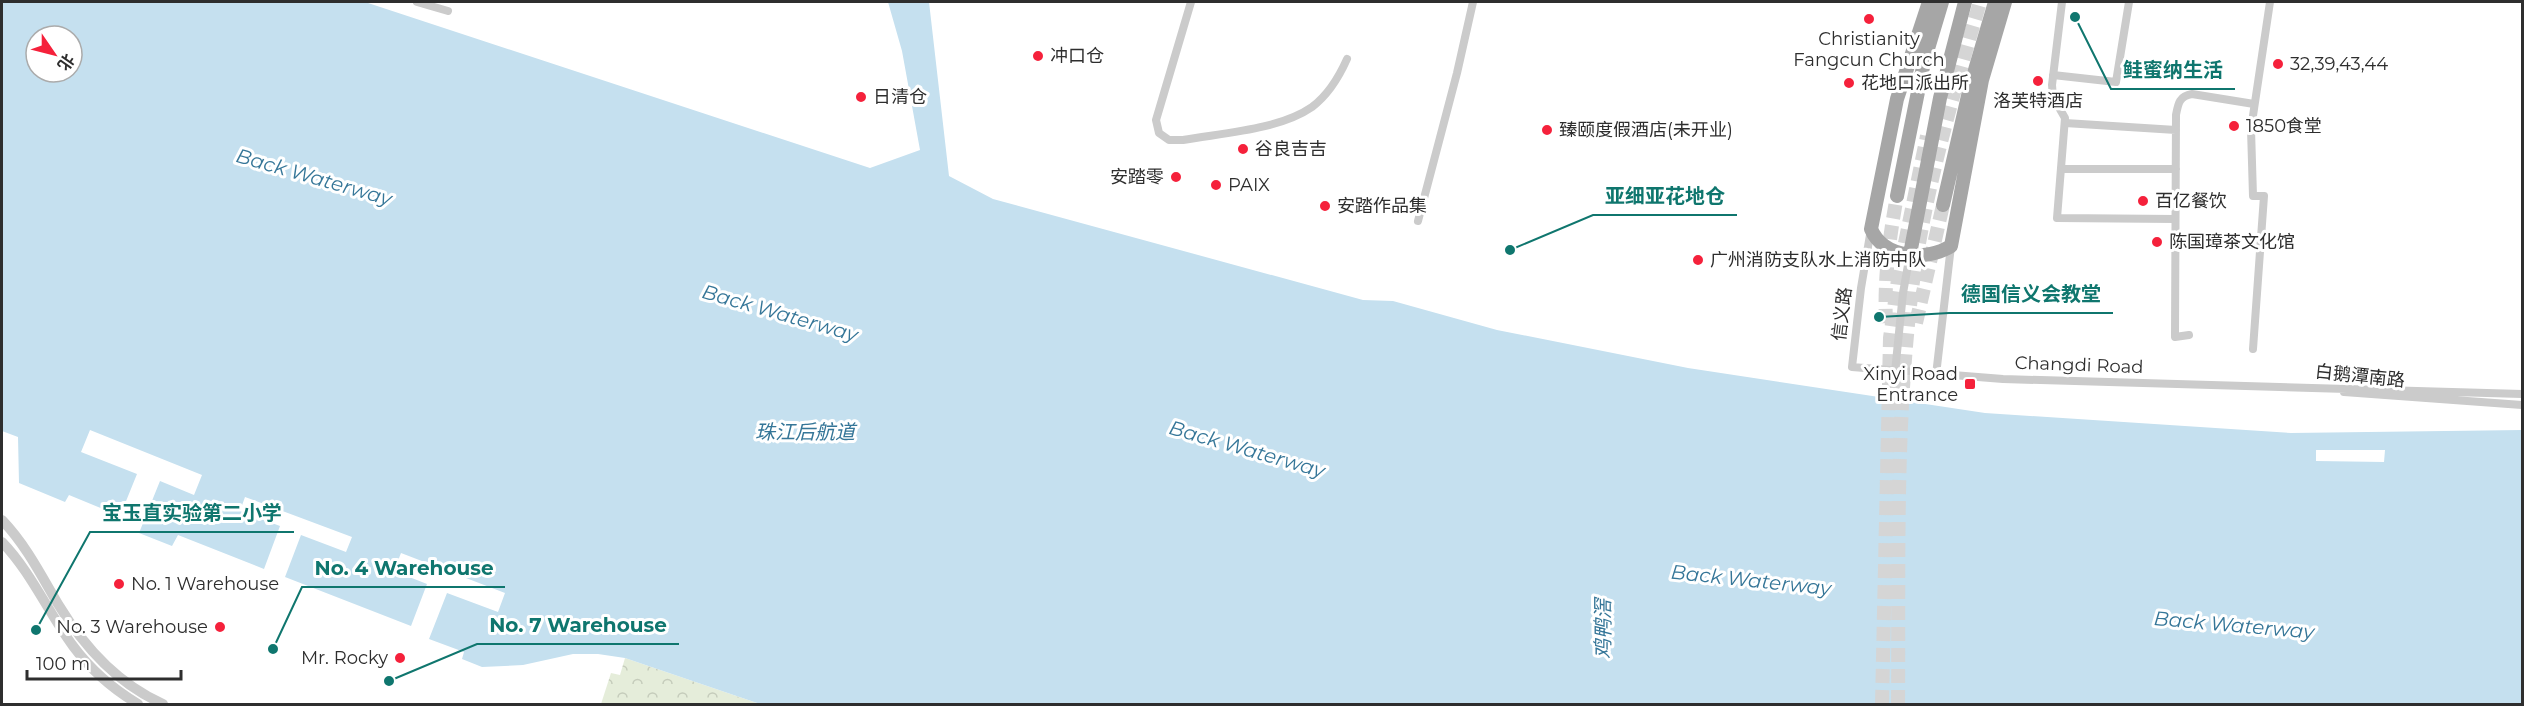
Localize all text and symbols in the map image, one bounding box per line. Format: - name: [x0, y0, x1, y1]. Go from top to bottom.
- marker: Christianity Fangcun Church: [1862, 12, 1876, 26]
- north arrow: [24, 24, 84, 84]
- place label: Christianity Fangcun Church: [1793, 28, 1945, 71]
- place label: 冲口仓: [1050, 45, 1104, 67]
- marker: 冲口仓: [1031, 49, 1045, 63]
- text: 北: [54, 50, 78, 74]
- callout: 鲑蜜纳生活: [2111, 51, 2235, 89]
- place label: 32,39,43,44: [2290, 53, 2388, 75]
- marker: 32,39,43,44: [2271, 57, 2285, 71]
- text: 鲑蜜纳生活: [2123, 58, 2223, 82]
- place label: 花地口派出所: [1861, 72, 1969, 94]
- marker: 洛芙特酒店: [2031, 74, 2045, 88]
- marker: 花地口派出所: [1842, 76, 1856, 90]
- place label: 日清仓: [873, 86, 927, 108]
- marker: 日清仓: [854, 90, 868, 104]
- place label: 洛芙特酒店: [1993, 90, 2083, 112]
- place label: 1850食堂: [2246, 115, 2322, 137]
- place label: 臻颐度假酒店(未开业): [1559, 119, 1733, 141]
- marker: 1850食堂: [2227, 119, 2241, 133]
- marker: 臻颐度假酒店(未开业): [1540, 123, 1554, 137]
- place label: 谷良吉吉: [1255, 138, 1327, 160]
- marker: 谷良吉吉: [1236, 142, 1250, 156]
- water label: Back Waterway: [233, 143, 396, 211]
- place label: 安踏零: [1110, 166, 1164, 188]
- marker: 安踏零: [1169, 170, 1183, 184]
- place label: PAIX: [1228, 174, 1270, 196]
- callout: 亚细亚花地仓: [1593, 177, 1737, 215]
- marker: PAIX: [1209, 178, 1223, 192]
- text: 亚细亚花地仓: [1605, 184, 1725, 208]
- place label: 百亿餐饮: [2155, 190, 2227, 212]
- marker: 百亿餐饮: [2136, 194, 2150, 208]
- place label: 安踏作品集: [1337, 195, 1427, 217]
- marker: 安踏作品集: [1318, 199, 1332, 213]
- place label: 陈国璋茶文化馆: [2169, 231, 2295, 253]
- marker: 陈国璋茶文化馆: [2150, 235, 2164, 249]
- place label: 广州消防支队水上消防中队: [1710, 249, 1926, 271]
- marker: 广州消防支队水上消防中队: [1691, 253, 1705, 267]
- callout: 德国信义会教堂: [1949, 275, 2113, 313]
- water label: Back Waterway: [699, 279, 862, 347]
- text: 德国信义会教堂: [1961, 282, 2101, 306]
- street label: 信义路: [1828, 286, 1856, 342]
- street label: Changdi Road: [2014, 352, 2144, 378]
- street label: 白鹅潭南路: [2314, 360, 2406, 392]
- place label: Xinyi Road Entrance: [1863, 363, 1958, 406]
- marker: Xinyi Road Entrance: [1963, 377, 1977, 391]
- water label: Back Waterway: [1166, 415, 1329, 483]
- water label: 珠江后航道: [755, 420, 858, 444]
- callout: 宝玉直实验第二小学: [90, 494, 294, 532]
- text: 宝玉直实验第二小学: [102, 501, 282, 525]
- callout: No. 4 Warehouse: [302, 549, 505, 587]
- text: No. 4 Warehouse: [314, 556, 494, 580]
- water label: Back Waterway: [1670, 560, 1833, 600]
- place label: No. 1 Warehouse: [131, 573, 279, 595]
- marker: No. 1 Warehouse: [112, 577, 126, 591]
- water label: 鸡鸭滘: [1591, 596, 1615, 659]
- callout: No. 7 Warehouse: [477, 606, 679, 644]
- water label: Back Waterway: [2153, 606, 2316, 644]
- text: No. 7 Warehouse: [489, 613, 667, 637]
- place label: No. 3 Warehouse: [56, 616, 208, 638]
- marker: No. 3 Warehouse: [213, 620, 227, 634]
- scale bar: [27, 643, 182, 681]
- place label: Mr. Rocky: [301, 647, 388, 669]
- marker: Mr. Rocky: [393, 651, 407, 665]
- text: 100 m: [36, 653, 90, 675]

